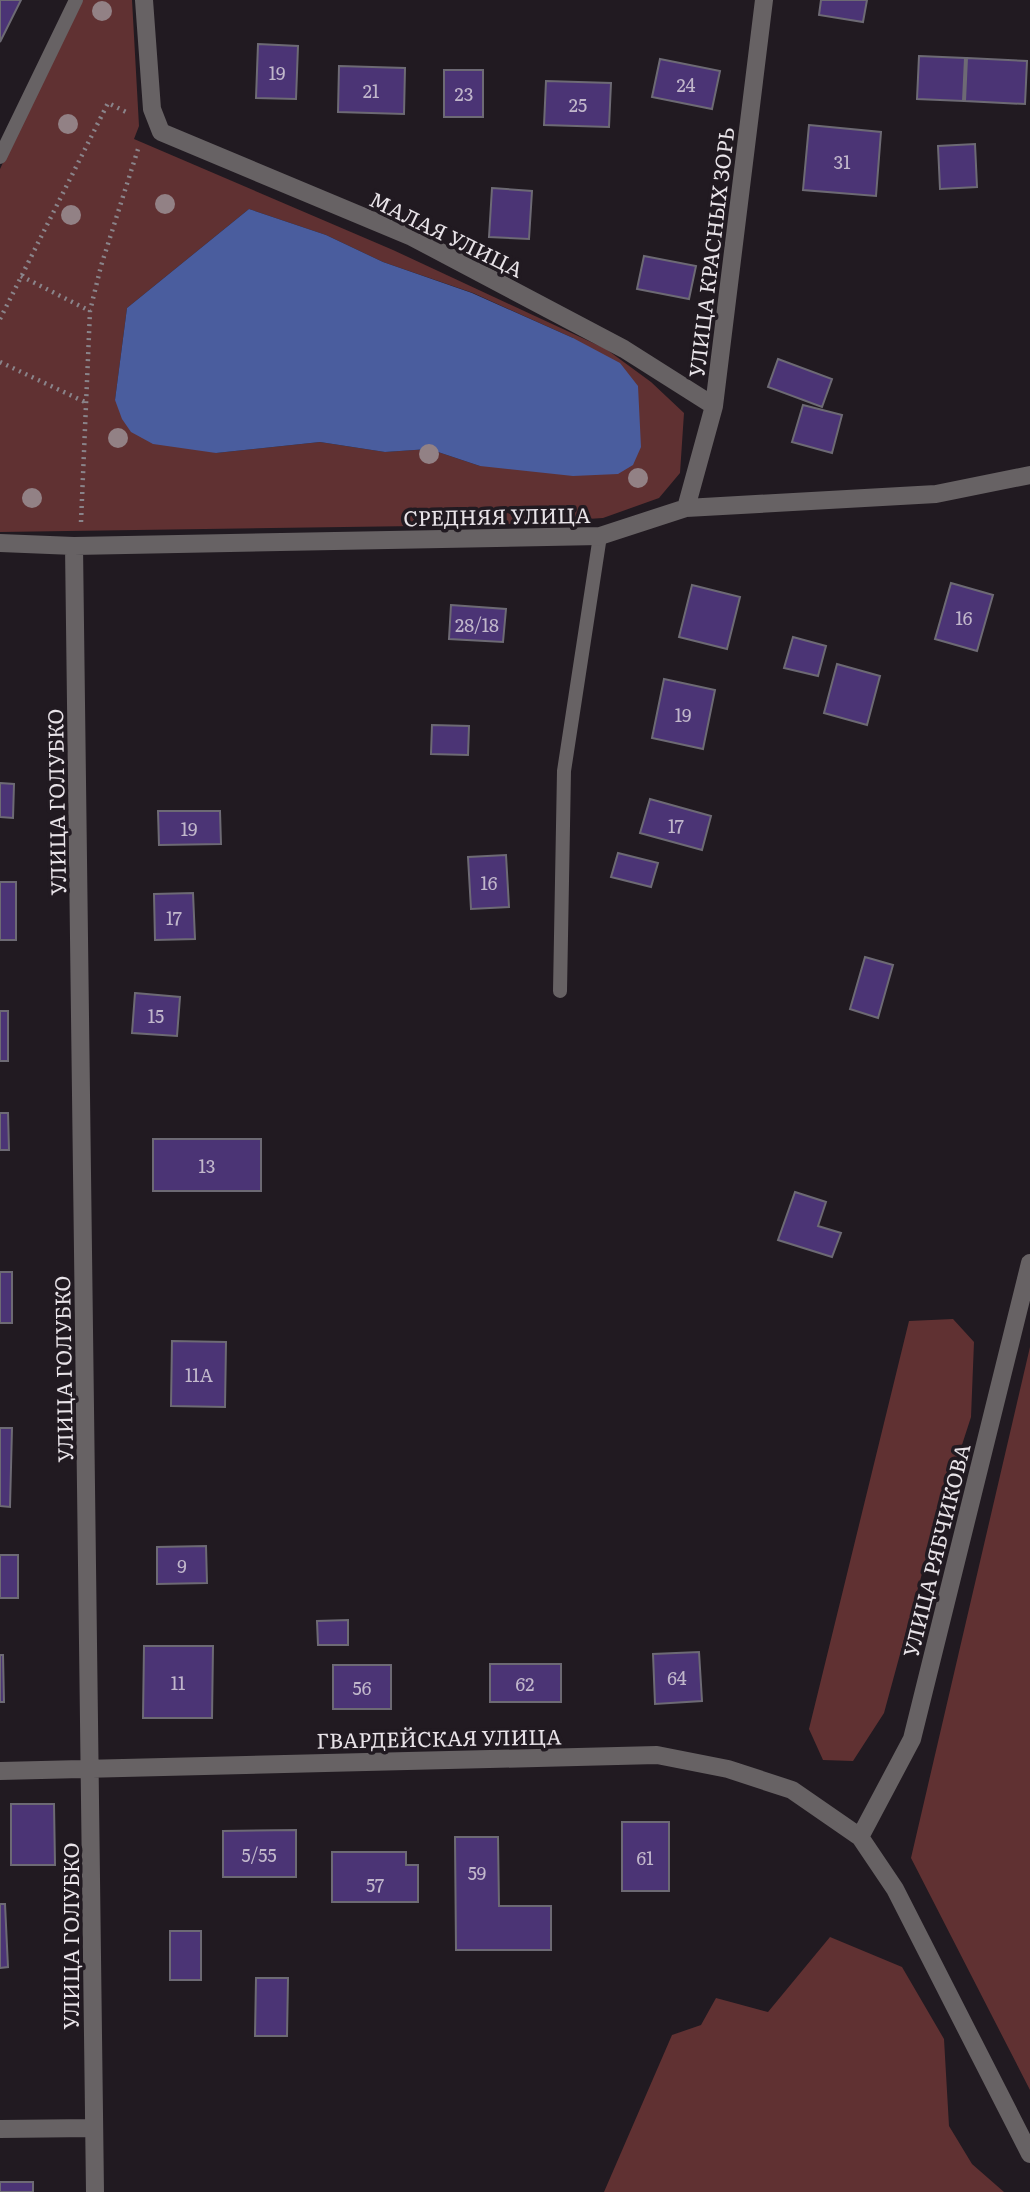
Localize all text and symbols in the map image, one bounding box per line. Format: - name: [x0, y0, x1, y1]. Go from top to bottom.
- house number: 19: [269, 59, 285, 86]
- house number: 24: [676, 71, 696, 98]
- house number: 21: [363, 77, 379, 104]
- house number: 23: [455, 80, 473, 107]
- house number: 25: [569, 91, 587, 118]
- street label: УЛИЦА КРАСНЫХ ЗОРЬ: [679, 125, 741, 379]
- house number: 31: [833, 148, 851, 175]
- street label: МАЛАЯ УЛИЦА: [365, 182, 530, 284]
- street label: СРЕДНЯЯ УЛИЦА: [403, 498, 591, 532]
- house number: 16: [956, 604, 973, 631]
- house number: 28/18: [455, 611, 499, 638]
- house number: 19: [675, 701, 691, 728]
- street label: УЛИЦА ГОЛУБКО: [38, 708, 72, 896]
- house number: 17: [668, 812, 684, 839]
- house number: 19: [181, 815, 197, 842]
- house number: 16: [481, 869, 498, 896]
- house number: 17: [166, 904, 182, 931]
- house number: 15: [148, 1002, 164, 1029]
- house number: 13: [198, 1152, 216, 1179]
- street label: УЛИЦА ГОЛУБКО: [45, 1275, 79, 1463]
- house number: 11А: [185, 1361, 213, 1388]
- street label: УЛИЦА РЯБЧИКОВА: [893, 1439, 977, 1660]
- house number: 9: [177, 1552, 187, 1579]
- house number: 64: [667, 1664, 687, 1691]
- house number: 11: [171, 1669, 185, 1696]
- house number: 62: [516, 1670, 534, 1697]
- house number: 56: [353, 1674, 372, 1701]
- street label: ГВАРДЕЙСКАЯ УЛИЦА: [316, 1719, 562, 1755]
- house number: 5/55: [241, 1841, 277, 1868]
- street label: УЛИЦА ГОЛУБКО: [54, 1843, 85, 2029]
- house number: 61: [637, 1844, 654, 1871]
- house number: 59: [468, 1859, 486, 1886]
- house number: 57: [366, 1871, 384, 1898]

